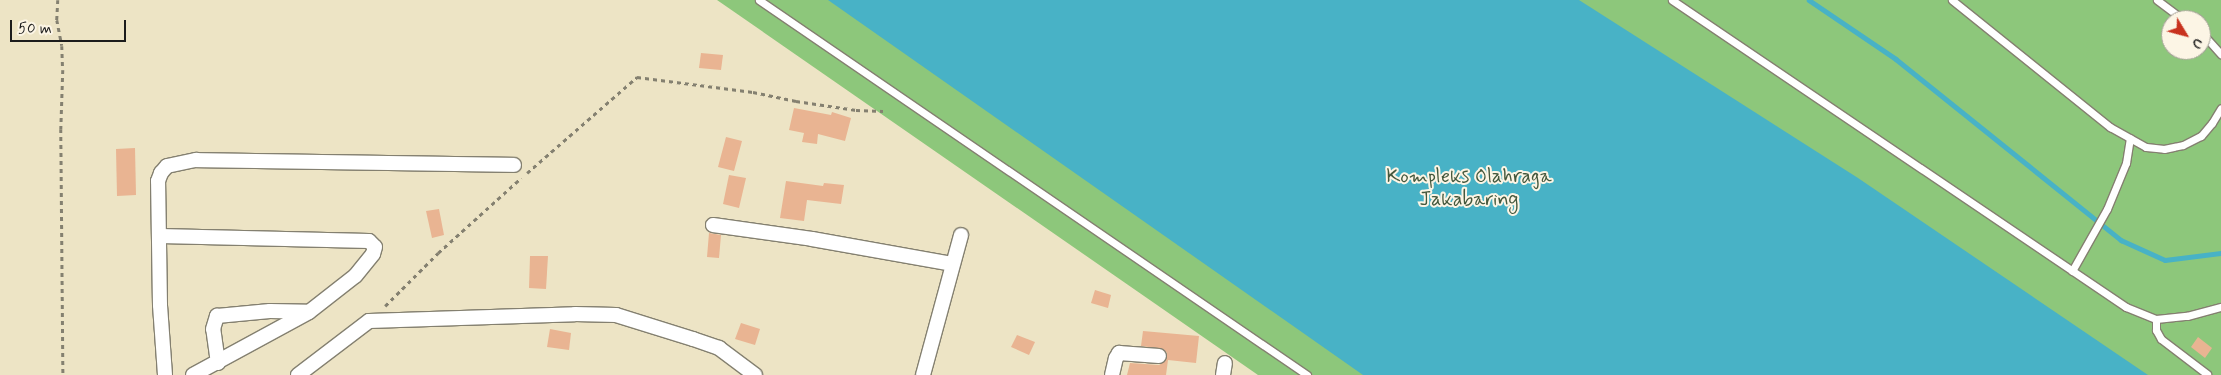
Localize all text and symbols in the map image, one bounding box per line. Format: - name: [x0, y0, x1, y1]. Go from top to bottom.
- scale bar: [12, 10, 129, 42]
- north arrow: [2161, 10, 2211, 60]
- text: 50 m: [18, 19, 52, 39]
- text: U: [2187, 34, 2207, 52]
- park label: Kompleks Olahraga Jakabaring: [1386, 164, 1552, 211]

